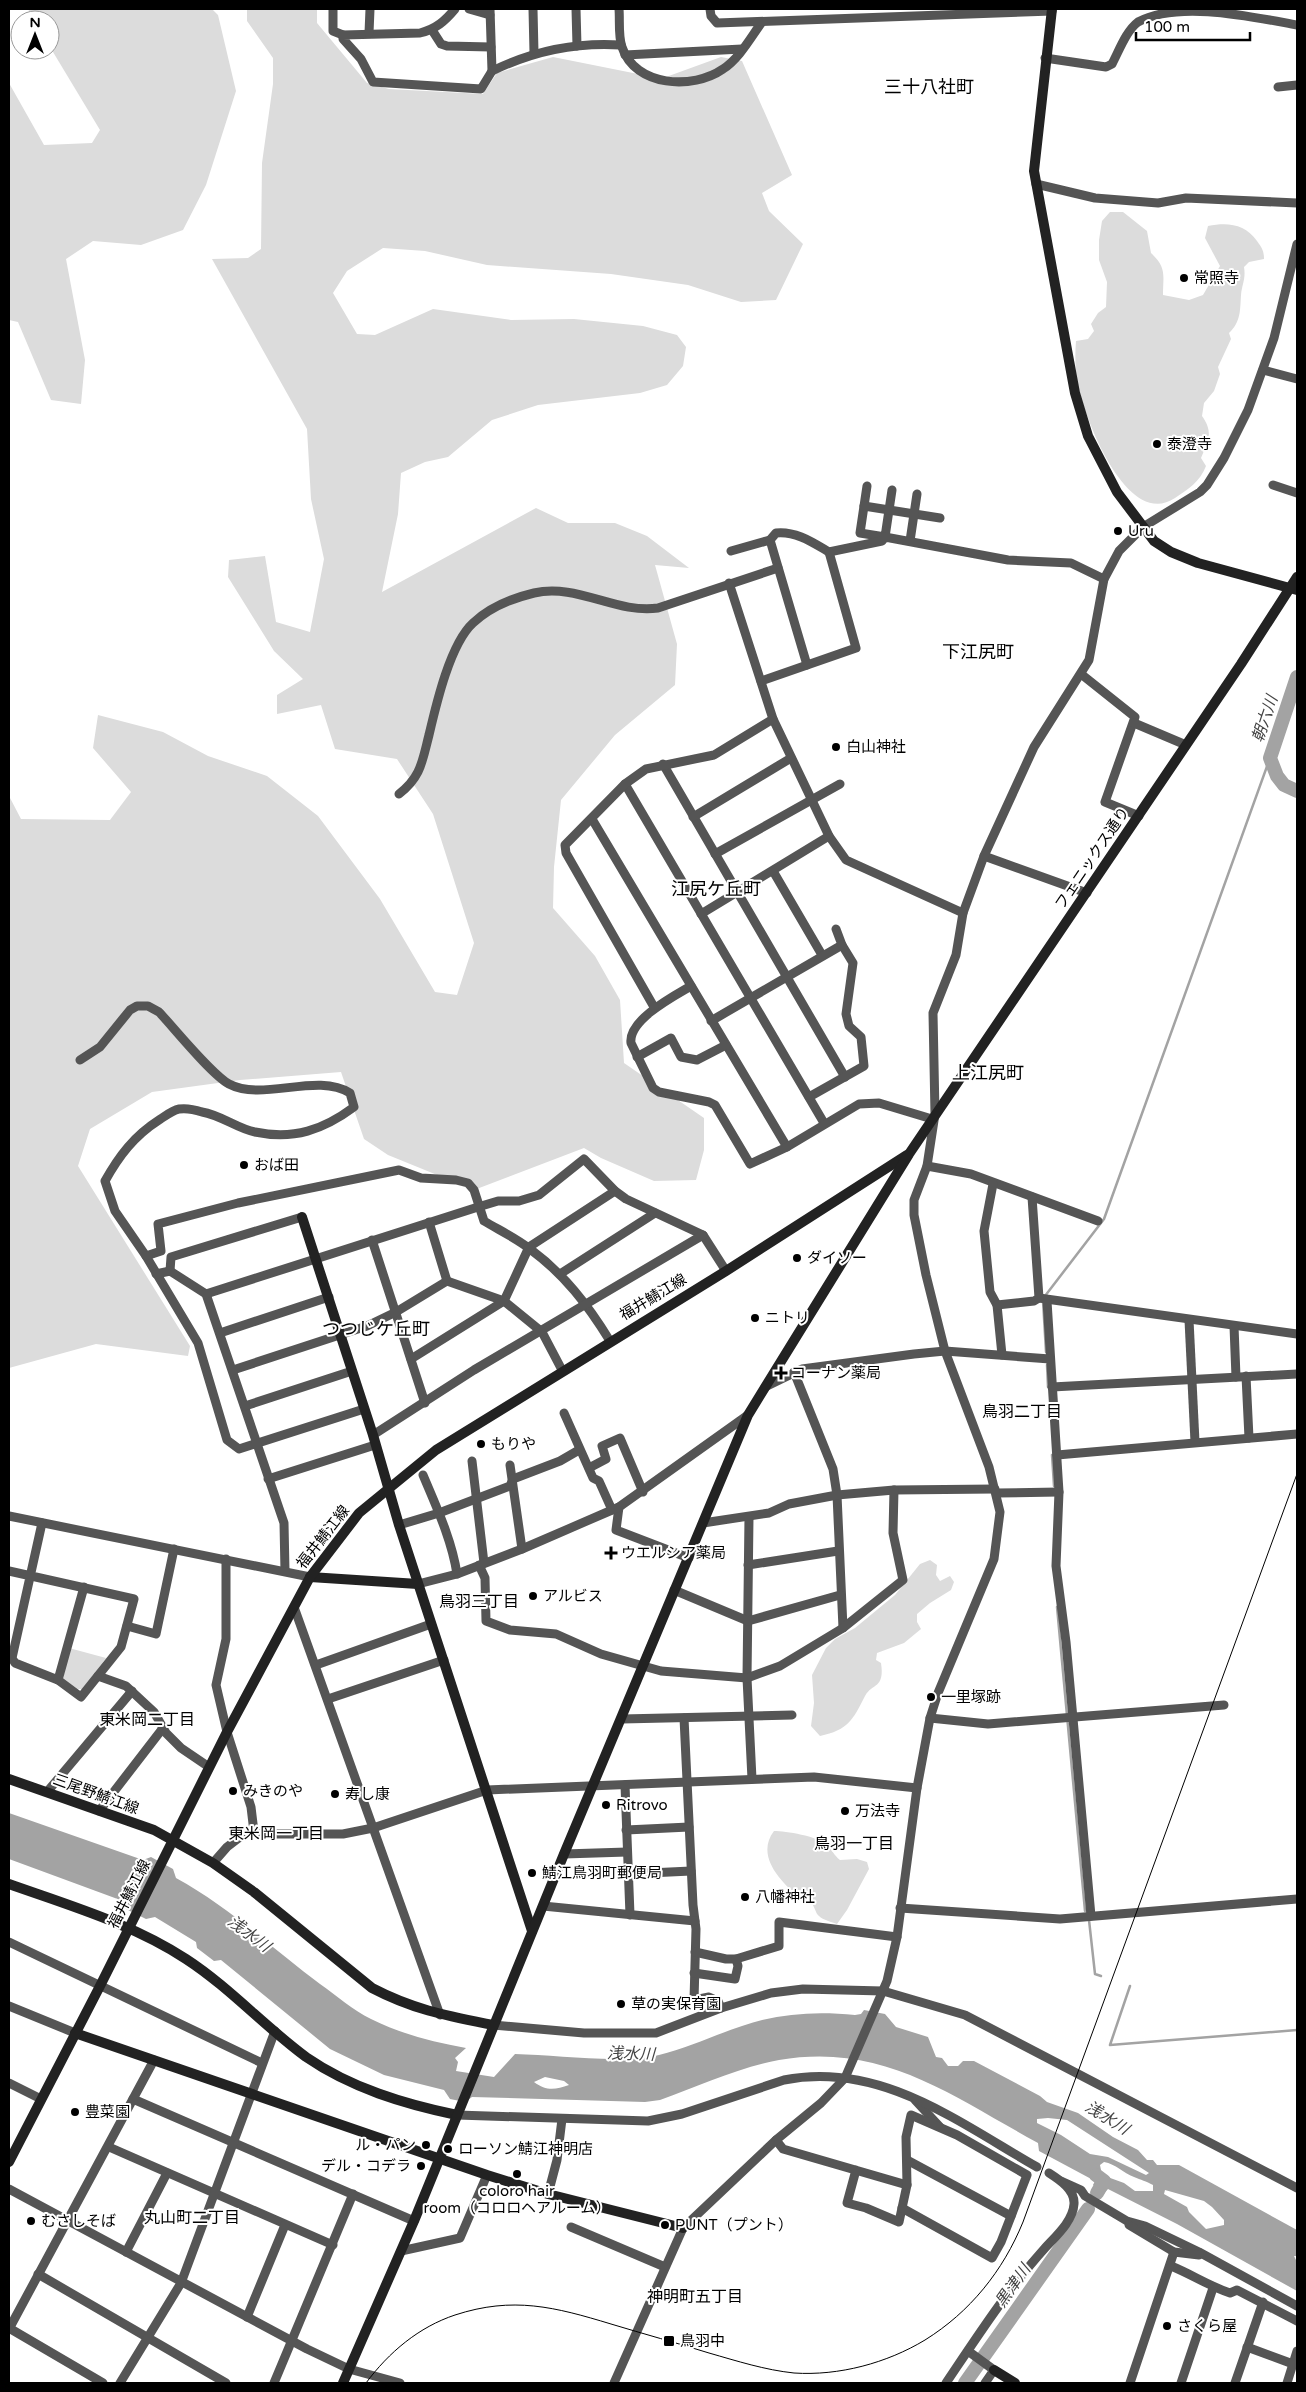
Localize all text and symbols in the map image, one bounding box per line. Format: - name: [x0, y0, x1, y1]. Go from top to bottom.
- north arrow: [10, 10, 60, 60]
- scale bar: [1136, 10, 1250, 42]
- text: N: [29, 14, 41, 31]
- text: 100 m: [1144, 18, 1190, 36]
- district label: 三十八社町: [884, 76, 974, 98]
- place label: 常照寺: [1194, 269, 1239, 287]
- marker: 常照寺: [1178, 272, 1190, 284]
- place label: 泰澄寺: [1167, 435, 1212, 453]
- marker: 泰澄寺: [1151, 438, 1163, 450]
- place label: Uru: [1128, 522, 1154, 540]
- marker: Uru: [1112, 525, 1124, 537]
- district label: 下江尻町: [942, 641, 1014, 663]
- water label: 朝六川: [1248, 691, 1283, 745]
- place label: 白山神社: [846, 738, 906, 756]
- marker: 白山神社: [830, 741, 842, 753]
- street label: フェニックス通り: [1051, 803, 1133, 913]
- district label: 江尻ケ丘町: [671, 878, 761, 900]
- district label: 上江尻町: [952, 1062, 1024, 1084]
- place label: おば田: [254, 1156, 299, 1174]
- marker: おば田: [238, 1159, 250, 1171]
- place label: ダイソー: [807, 1249, 867, 1267]
- marker: ダイソー: [791, 1252, 803, 1264]
- street label: 福井鯖江線: [616, 1270, 690, 1324]
- place label: ニトリ: [765, 1309, 810, 1327]
- marker: ニトリ: [749, 1312, 761, 1324]
- district label: つつじケ丘町: [322, 1318, 430, 1340]
- place label: コーナン薬局: [791, 1364, 881, 1382]
- marker: コーナン薬局: [775, 1367, 787, 1379]
- district label: 鳥羽二丁目: [982, 1402, 1062, 1422]
- place label: もりや: [491, 1435, 536, 1453]
- marker: もりや: [475, 1438, 487, 1450]
- street label: 福井鯖江線: [293, 1502, 353, 1572]
- place label: ウエルシア薬局: [621, 1544, 726, 1562]
- marker: ウエルシア薬局: [605, 1547, 617, 1559]
- place label: アルビス: [543, 1587, 603, 1605]
- marker: アルビス: [527, 1590, 539, 1602]
- district label: 鳥羽三丁目: [439, 1592, 519, 1612]
- place label: 一里塚跡: [941, 1688, 1001, 1706]
- marker: 一里塚跡: [925, 1691, 937, 1703]
- district label: 東米岡二丁目: [99, 1710, 195, 1730]
- street label: 三尾野鯖江線: [51, 1770, 141, 1818]
- place label: みきのや: [243, 1782, 303, 1800]
- marker: みきのや: [227, 1785, 239, 1797]
- place label: 寿し康: [345, 1785, 390, 1803]
- marker: 寿し康: [329, 1788, 341, 1800]
- place label: Ritrovo: [616, 1796, 668, 1814]
- marker: Ritrovo: [600, 1799, 612, 1811]
- place label: 万法寺: [855, 1802, 900, 1820]
- marker: 万法寺: [839, 1805, 851, 1817]
- district label: 東米岡一丁目: [228, 1824, 324, 1844]
- district label: 鳥羽一丁目: [814, 1834, 894, 1854]
- street label: 福井鯖江線: [104, 1856, 154, 1932]
- place label: 鯖江鳥羽町郵便局: [542, 1864, 662, 1882]
- marker: 鯖江鳥羽町郵便局: [526, 1867, 538, 1879]
- place label: 八幡神社: [755, 1888, 815, 1906]
- marker: 八幡神社: [739, 1891, 751, 1903]
- water label: 浅水川: [224, 1912, 276, 1958]
- place label: 草の実保育園: [631, 1995, 721, 2013]
- marker: 草の実保育園: [615, 1998, 627, 2010]
- water label: 浅水川: [607, 2043, 657, 2065]
- water label: 浅水川: [1081, 2097, 1134, 2140]
- place label: 豊菜園: [85, 2103, 130, 2121]
- marker: 豊菜園: [69, 2106, 81, 2118]
- place label: ル・パン: [355, 2136, 416, 2154]
- marker: ル・パン: [420, 2139, 432, 2151]
- place label: ローソン鯖江神明店: [458, 2140, 593, 2158]
- marker: ローソン鯖江神明店: [442, 2143, 454, 2155]
- place label: デル・コデラ: [321, 2157, 411, 2175]
- marker: デル・コデラ: [415, 2160, 427, 2172]
- marker: coloro hair room（コロロヘアルーム）: [511, 2168, 523, 2180]
- place label: coloro hair room（コロロヘアルーム）: [424, 2182, 610, 2217]
- district label: 丸山町二丁目: [144, 2208, 240, 2228]
- place label: むさしそば: [41, 2212, 116, 2230]
- marker: むさしそば: [25, 2215, 37, 2227]
- place label: PUNT（プント）: [675, 2216, 793, 2234]
- marker: PUNT（プント）: [659, 2219, 671, 2231]
- water label: 黒津川: [991, 2259, 1036, 2311]
- district label: 神明町五丁目: [647, 2287, 743, 2307]
- place label: さくら屋: [1177, 2317, 1237, 2335]
- marker: さくら屋: [1161, 2320, 1173, 2332]
- place label: 鳥羽中: [680, 2332, 725, 2350]
- marker: 鳥羽中: [662, 2334, 676, 2348]

